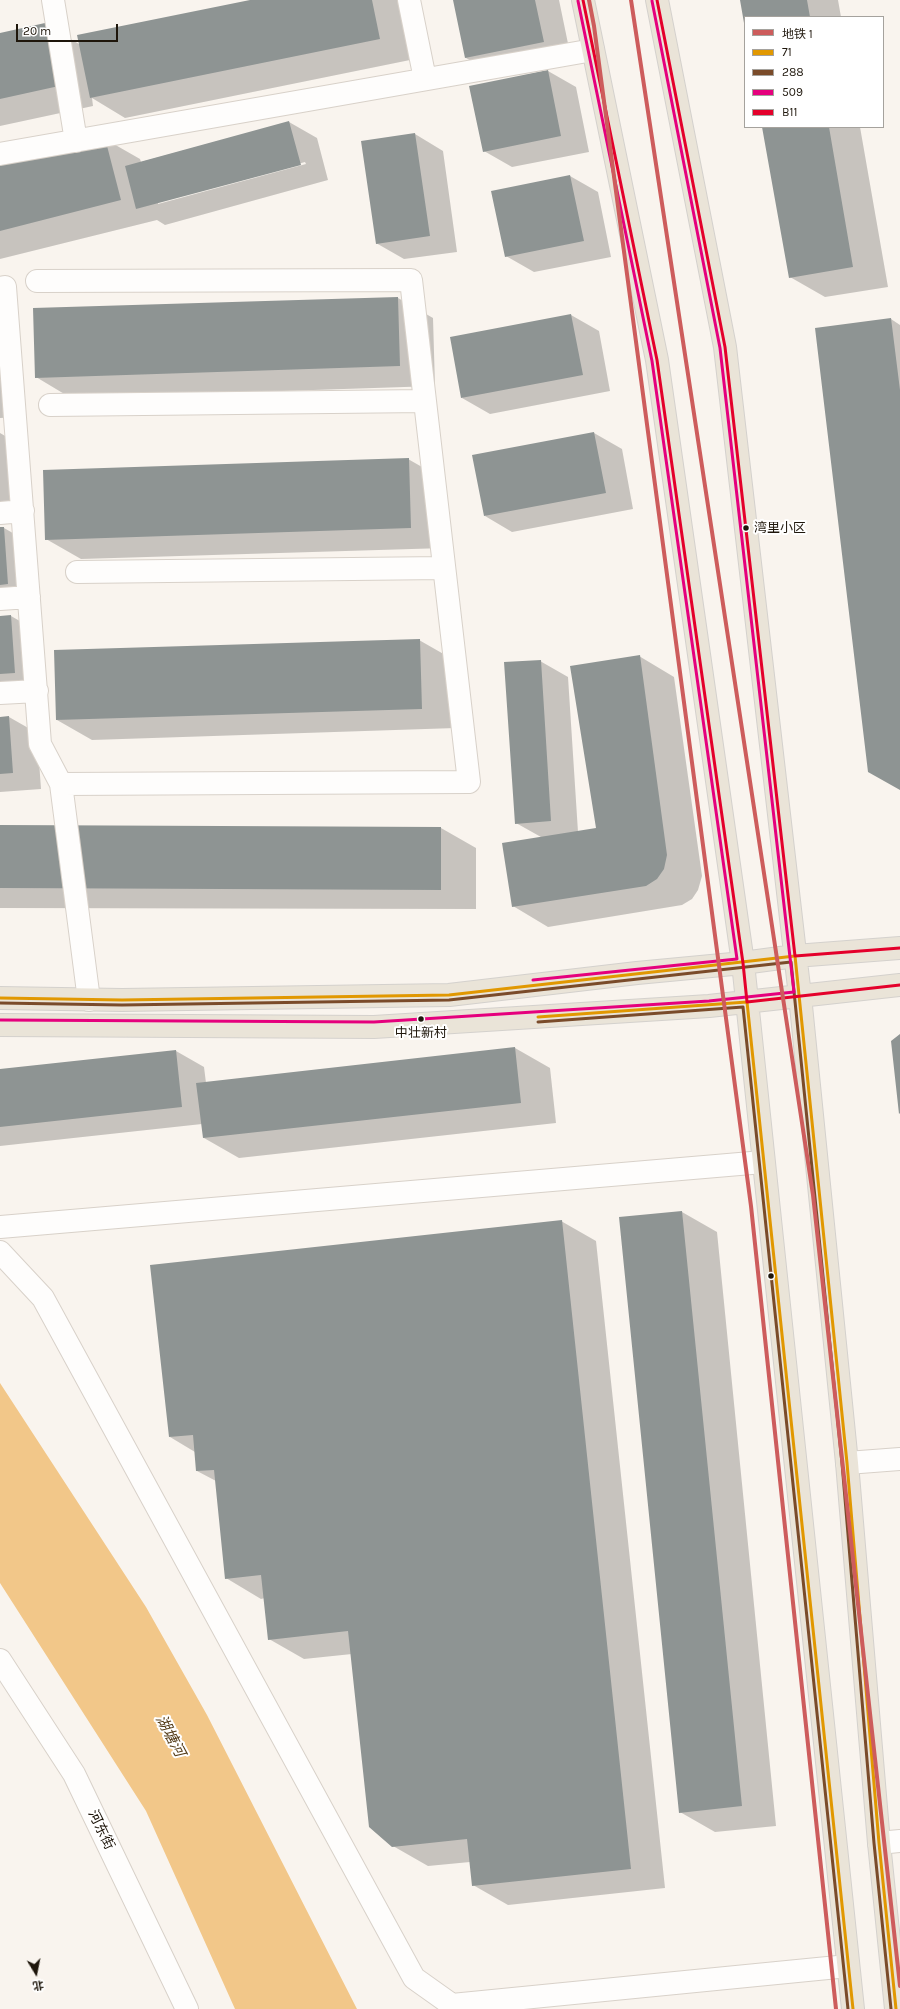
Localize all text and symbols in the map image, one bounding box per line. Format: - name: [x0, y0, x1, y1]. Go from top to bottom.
- scale bar: [18, 16, 120, 42]
- legend: [744, 16, 884, 128]
- text: 20 m: [23, 24, 51, 38]
- text: 地铁 1: [782, 27, 813, 41]
- text: 71: [782, 45, 792, 59]
- text: 288: [782, 65, 804, 79]
- text: 509: [782, 85, 803, 99]
- text: B11: [782, 105, 797, 119]
- place label: 湾里小区: [754, 520, 806, 536]
- marker: 湾里小区: [741, 523, 751, 533]
- marker: 中壮新村: [416, 1014, 426, 1024]
- place label: 中壮新村: [395, 1025, 447, 1041]
- unlabelled marker: [766, 1271, 776, 1281]
- water label: 湖塘河: [151, 1712, 189, 1760]
- street label: 河东街: [84, 1807, 118, 1853]
- north arrow: [16, 1953, 56, 1993]
- text: 北: [32, 1978, 45, 1993]

